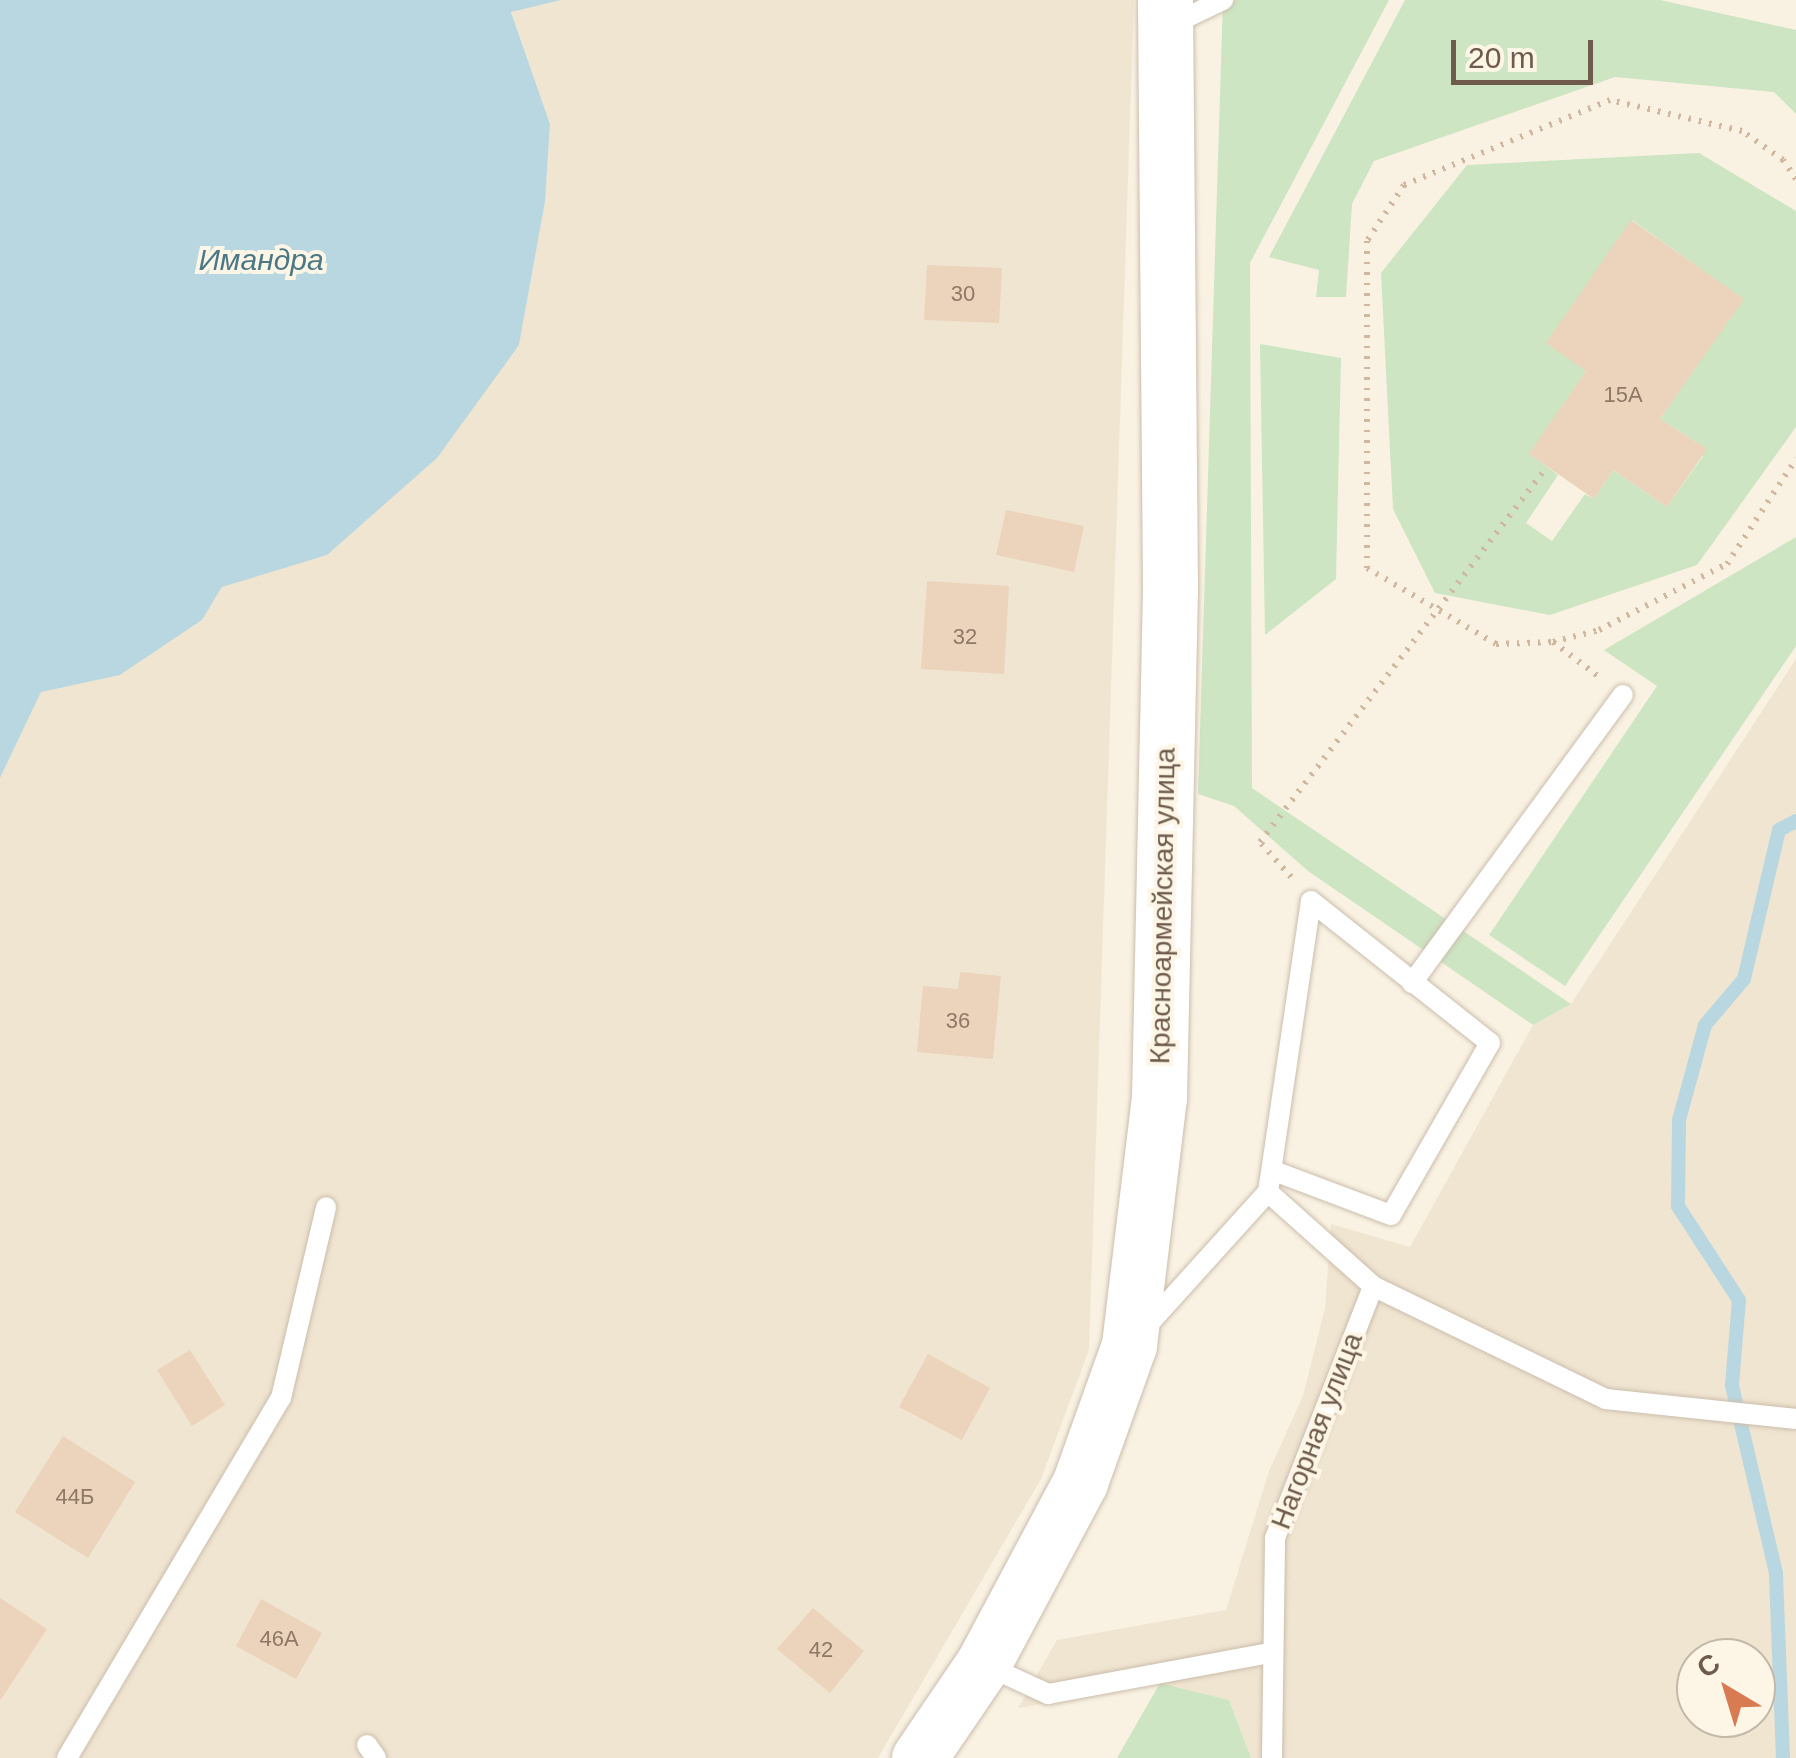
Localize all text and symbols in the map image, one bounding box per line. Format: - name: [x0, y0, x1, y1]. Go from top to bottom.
- scale bar: [1456, 20, 1598, 82]
- text: 20 m: [1468, 41, 1535, 74]
- water label: Имандра: [198, 242, 324, 278]
- house number: 30: [951, 281, 975, 307]
- house number: 15А: [1603, 382, 1643, 408]
- house number: 32: [953, 624, 977, 650]
- street label: Красноармейская улица: [1143, 748, 1183, 1064]
- house number: 36: [946, 1008, 970, 1034]
- street label: Нагорная улица: [1264, 1328, 1370, 1534]
- house number: 44Б: [56, 1484, 94, 1510]
- house number: 46А: [259, 1626, 299, 1652]
- house number: 42: [809, 1637, 833, 1663]
- north arrow: [1676, 1638, 1776, 1738]
- text: С: [1691, 1647, 1726, 1684]

